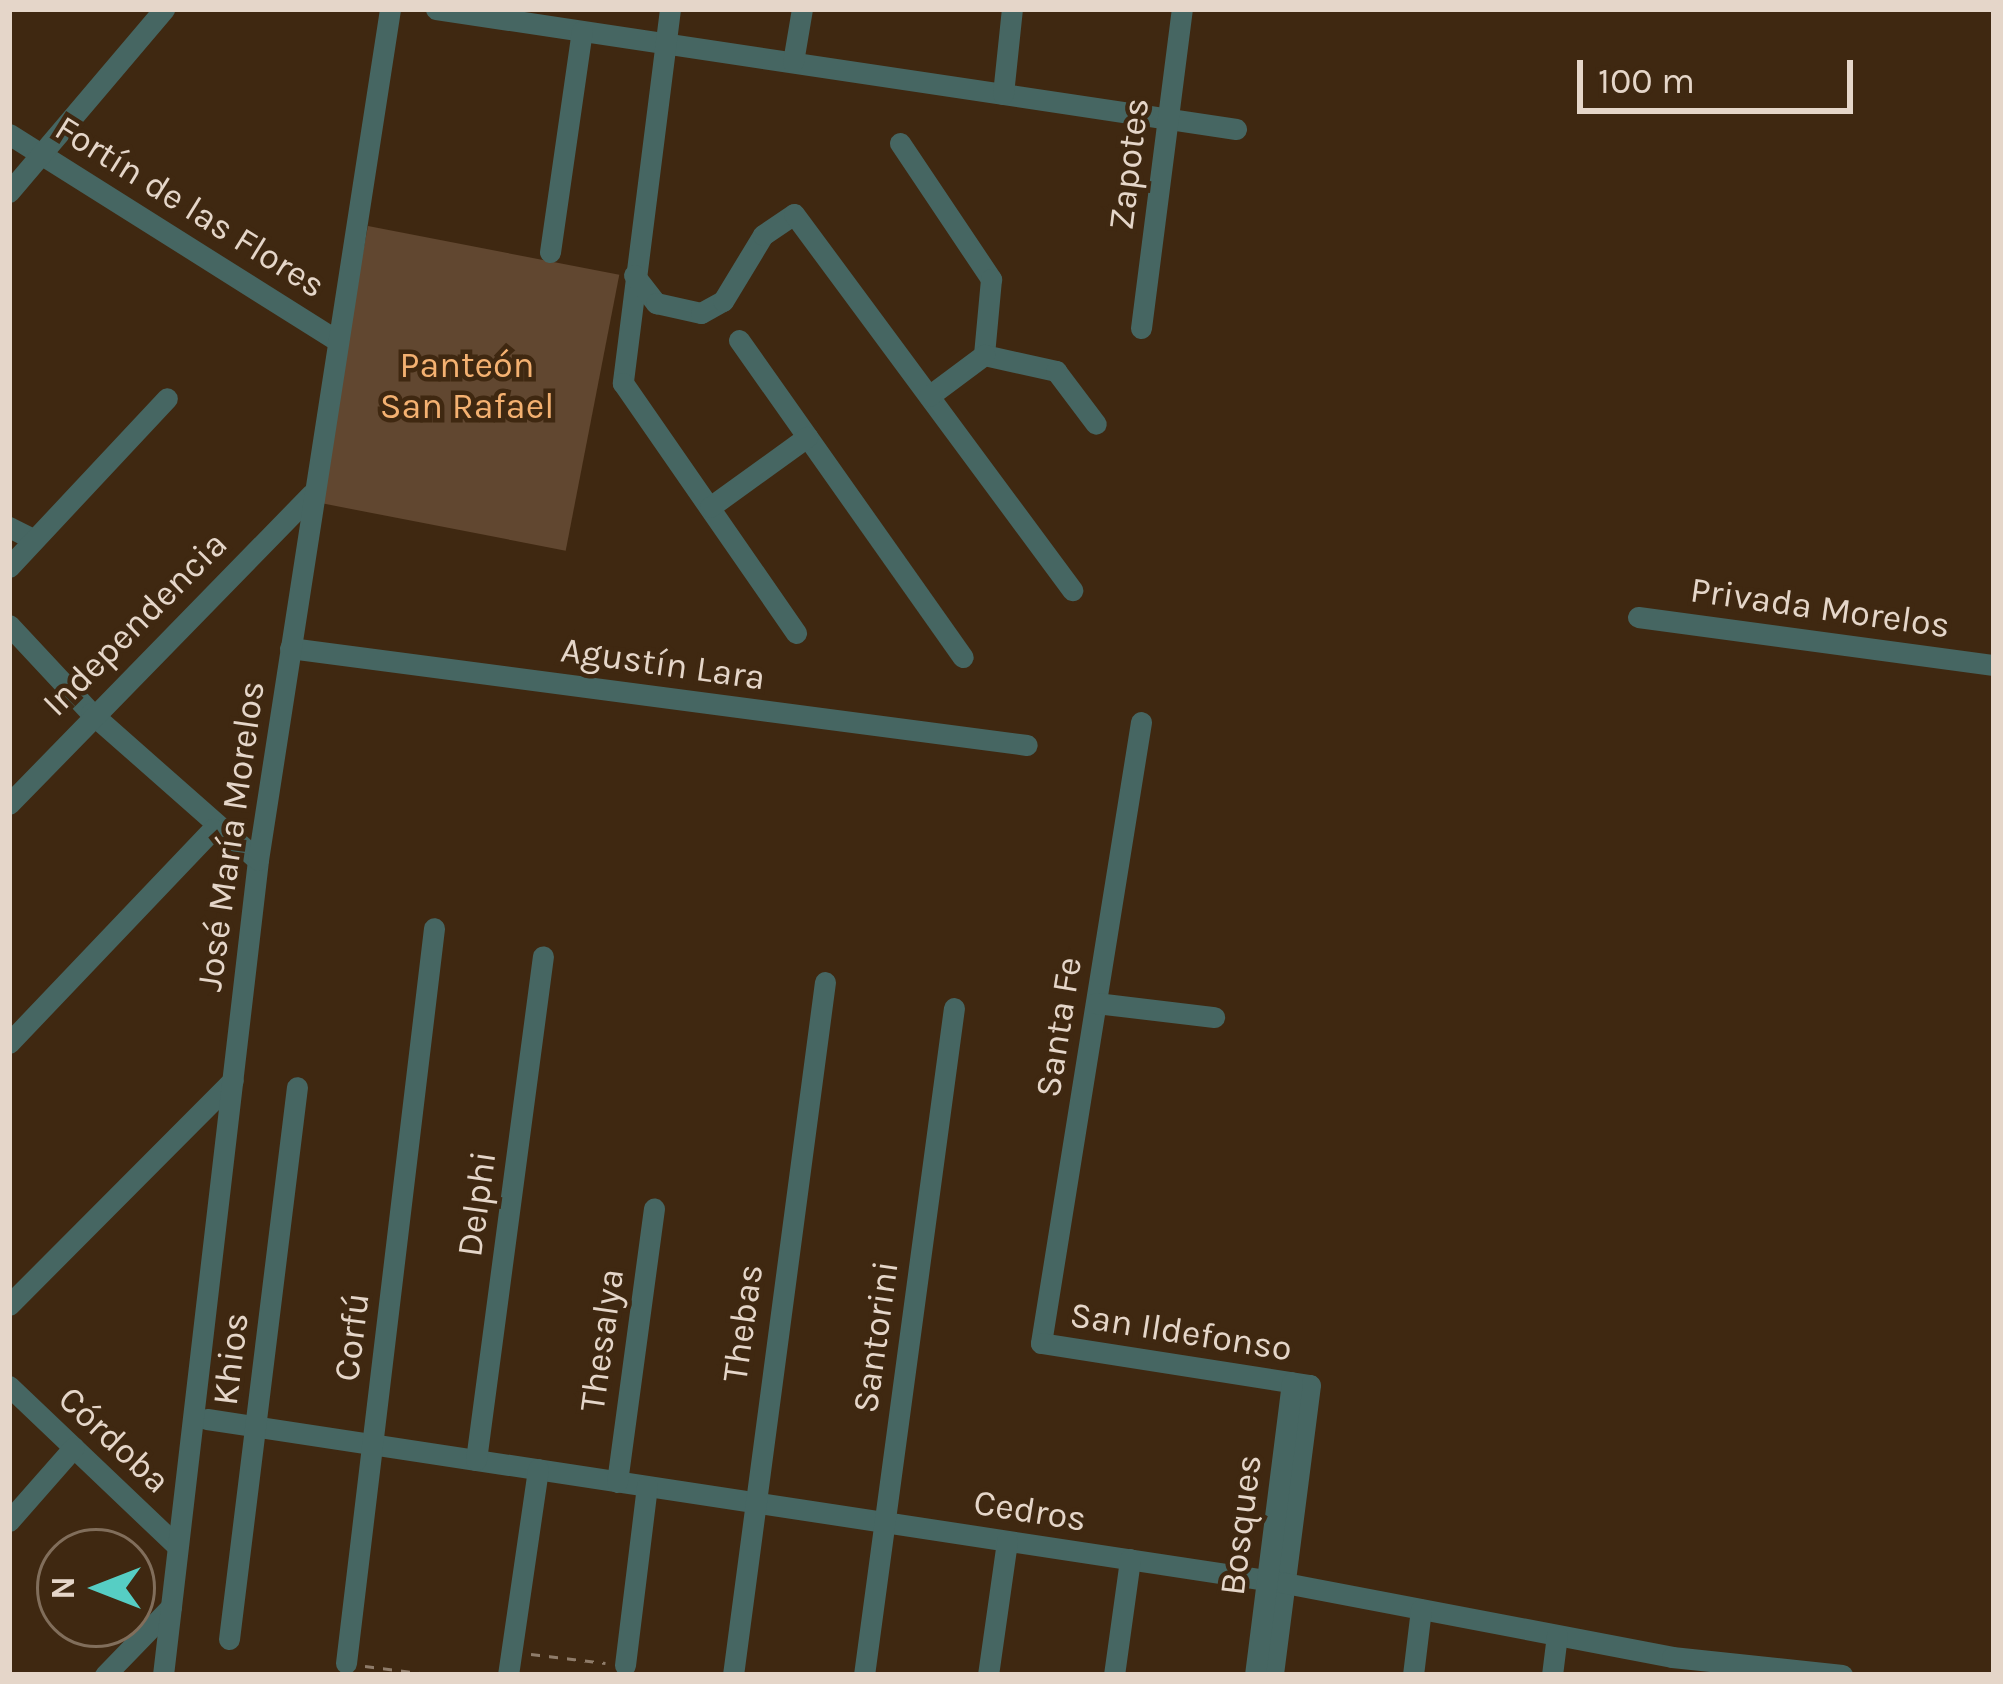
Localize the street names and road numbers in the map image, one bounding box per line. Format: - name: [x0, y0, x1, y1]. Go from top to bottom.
- street label: Zapotes: [1099, 95, 1159, 233]
- street label: Fortín de las Flores: [47, 107, 333, 307]
- street label: Independencia: [34, 523, 236, 725]
- street label: Privada Morelos: [1687, 568, 1953, 648]
- street label: Agustín Lara: [558, 628, 768, 700]
- street label: José María Morelos: [188, 678, 274, 994]
- street label: Santa Fe: [1027, 954, 1091, 1100]
- street label: Delphi: [448, 1149, 506, 1259]
- street label: Santorini: [844, 1258, 908, 1416]
- street label: Thebas: [713, 1261, 773, 1385]
- street label: Thesalya: [571, 1266, 633, 1414]
- street label: Corfú: [325, 1290, 379, 1384]
- street label: San Ildefonso: [1067, 1293, 1295, 1371]
- street label: Khios: [204, 1310, 258, 1408]
- street label: Córdoba: [49, 1378, 179, 1502]
- street label: Bosques: [1211, 1452, 1271, 1598]
- street label: Cedros: [971, 1481, 1089, 1541]

